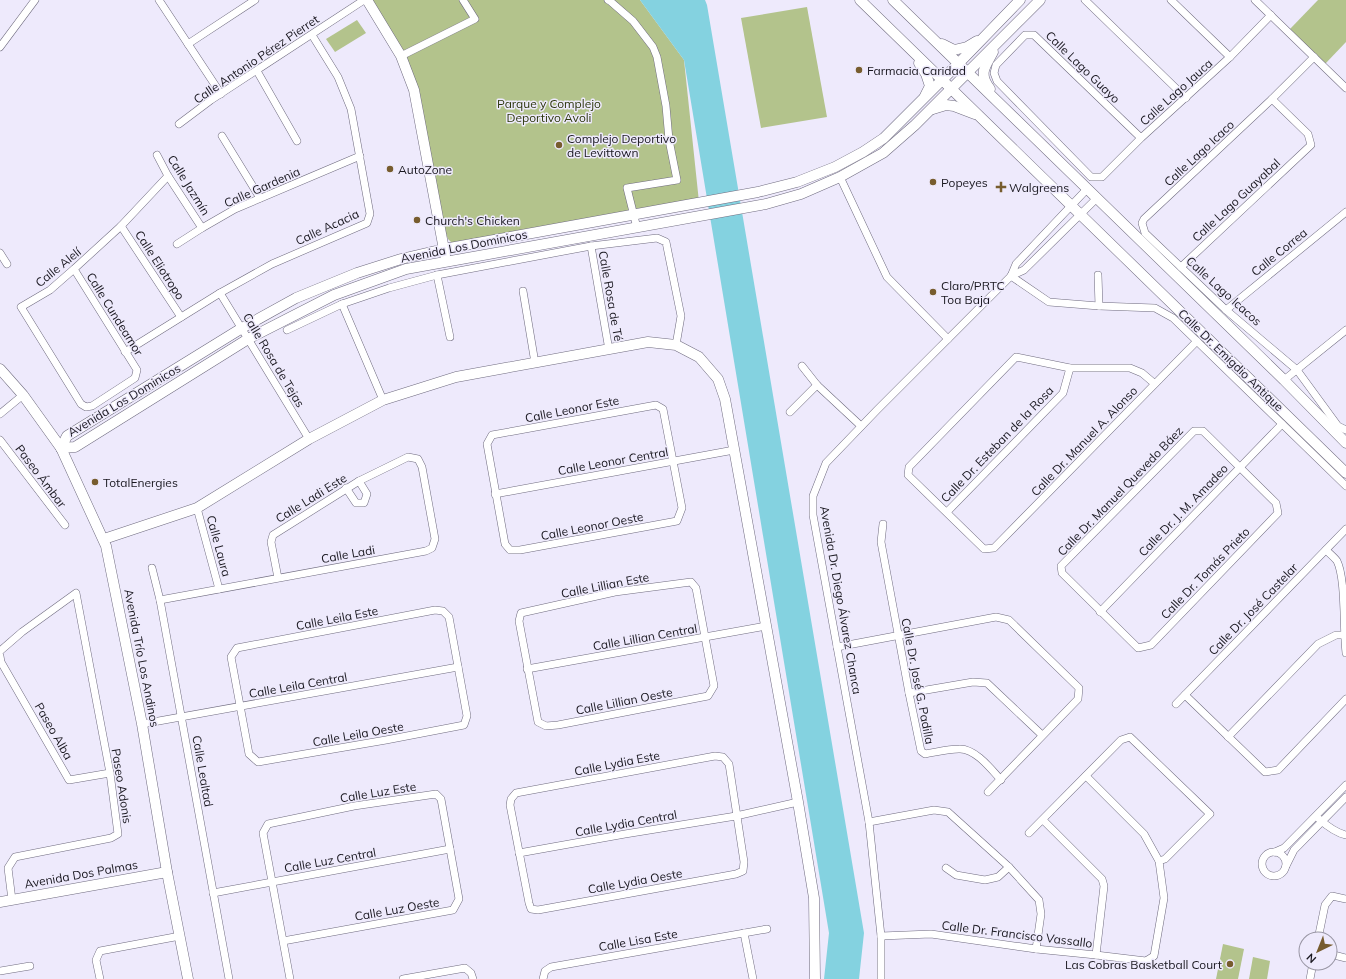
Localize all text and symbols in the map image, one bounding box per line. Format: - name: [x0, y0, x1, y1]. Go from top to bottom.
- street label: Calle Antonio Pérez Pierret: [190, 11, 322, 107]
- street label: Calle Lago Guayo: [1043, 28, 1123, 106]
- street label: Calle Lago Jauca: [1137, 55, 1215, 129]
- place label: Farmacia Caridad: [867, 63, 966, 78]
- marker: Farmacia Caridad: [854, 65, 864, 75]
- park label: Parque y Complejo Deportivo Avoli: [497, 96, 601, 125]
- street label: Calle Lago Icaco: [1161, 117, 1237, 189]
- place label: Complejo Deportivo de Levittown: [567, 131, 676, 160]
- marker: Complejo Deportivo de Levittown: [554, 140, 564, 150]
- street label: Calle Jazmín: [165, 152, 213, 218]
- street label: Calle Lago Guayabal: [1189, 155, 1283, 245]
- place label: AutoZone: [398, 162, 452, 177]
- street label: Calle Gardenia: [222, 164, 302, 210]
- marker: AutoZone: [385, 164, 395, 174]
- place label: Popeyes: [941, 175, 988, 190]
- marker: Popeyes: [928, 177, 938, 187]
- place label: Walgreens: [1009, 180, 1069, 195]
- marker: Walgreens: [996, 182, 1006, 192]
- street label: Calle Acacia: [293, 206, 361, 248]
- place label: Church's Chicken: [425, 213, 520, 228]
- marker: Church's Chicken: [412, 215, 422, 225]
- street label: Calle Correa: [1248, 225, 1310, 279]
- street label: Avenida Los Dominicos: [399, 226, 529, 266]
- street label: Calle Eliotropo: [132, 228, 188, 303]
- street label: Calle Alelí: [32, 243, 85, 290]
- street label: Calle Rosa de Té: [596, 250, 626, 342]
- street label: Calle Lago Icacos: [1183, 253, 1265, 329]
- street label: Calle Cundeamor: [83, 270, 147, 359]
- place label: Claro/PRTC Toa Baja: [941, 278, 1005, 307]
- marker: Claro/PRTC Toa Baja: [928, 287, 938, 297]
- street label: Calle Dr. Emigdio Antique: [1175, 306, 1287, 414]
- street label: Calle Rosa de Tejas: [240, 310, 308, 410]
- street label: Avenida Los Dominicos: [65, 360, 183, 440]
- street label: Calle Dr. Esteban de la Rosa: [937, 383, 1057, 505]
- street label: Calle Dr. Manuel A. Alonso: [1028, 383, 1140, 499]
- street label: Calle Leonor Este: [524, 393, 620, 425]
- street label: Calle Dr. Manuel Quevedo Báez: [1054, 423, 1186, 559]
- street label: Paseo Ámbar: [12, 441, 70, 511]
- street label: Calle Leonor Central: [557, 444, 669, 478]
- street label: Calle Dr. J. M. Amadeo: [1135, 461, 1231, 559]
- street label: Calle Ladi Este: [273, 470, 349, 526]
- place label: TotalEnergies: [103, 475, 178, 490]
- marker: TotalEnergies: [90, 477, 100, 487]
- street label: Avenida Dr. Diego Álvarez Chanca: [817, 505, 865, 695]
- street label: Calle Leonor Oeste: [539, 509, 645, 543]
- street label: Calle Laura: [204, 514, 234, 578]
- street label: Calle Dr. Tomás Prieto: [1157, 524, 1253, 622]
- street label: Calle Ladi: [320, 542, 376, 566]
- street label: Calle Dr. José Castelar: [1205, 559, 1301, 658]
- street label: Calle Lillian Este: [560, 569, 650, 601]
- street label: Avenida Trío Los Andinos: [121, 588, 163, 728]
- street label: Calle Leila Este: [295, 603, 379, 633]
- street label: Calle Dr. José G. Padilla: [898, 617, 938, 745]
- street label: Calle Lillian Central: [592, 620, 698, 654]
- street label: Calle Leila Central: [248, 669, 348, 701]
- street label: Calle Lillian Oeste: [574, 684, 674, 718]
- street label: Paseo Alba: [32, 700, 76, 762]
- street label: Calle Leila Oeste: [311, 719, 405, 749]
- street label: Calle Lealtad: [189, 734, 217, 808]
- street label: Paseo Adonis: [109, 747, 135, 825]
- street label: Calle Lydia Este: [573, 747, 661, 779]
- street label: Calle Luz Este: [339, 779, 417, 805]
- street label: Calle Lydia Central: [574, 807, 678, 839]
- street label: Calle Luz Central: [283, 845, 377, 875]
- street label: Avenida Dos Palmas: [23, 857, 139, 891]
- street label: Calle Lydia Oeste: [587, 865, 683, 897]
- street label: Calle Luz Oeste: [354, 894, 440, 924]
- street label: Calle Dr. Francisco Vassallo: [941, 917, 1093, 951]
- street label: Calle Lisa Este: [597, 926, 679, 954]
- north arrow: [1298, 931, 1338, 971]
- text: N: [1303, 950, 1319, 966]
- place label: Las Cobras Basketball Court: [1065, 957, 1222, 972]
- marker: Las Cobras Basketball Court: [1225, 959, 1235, 969]

